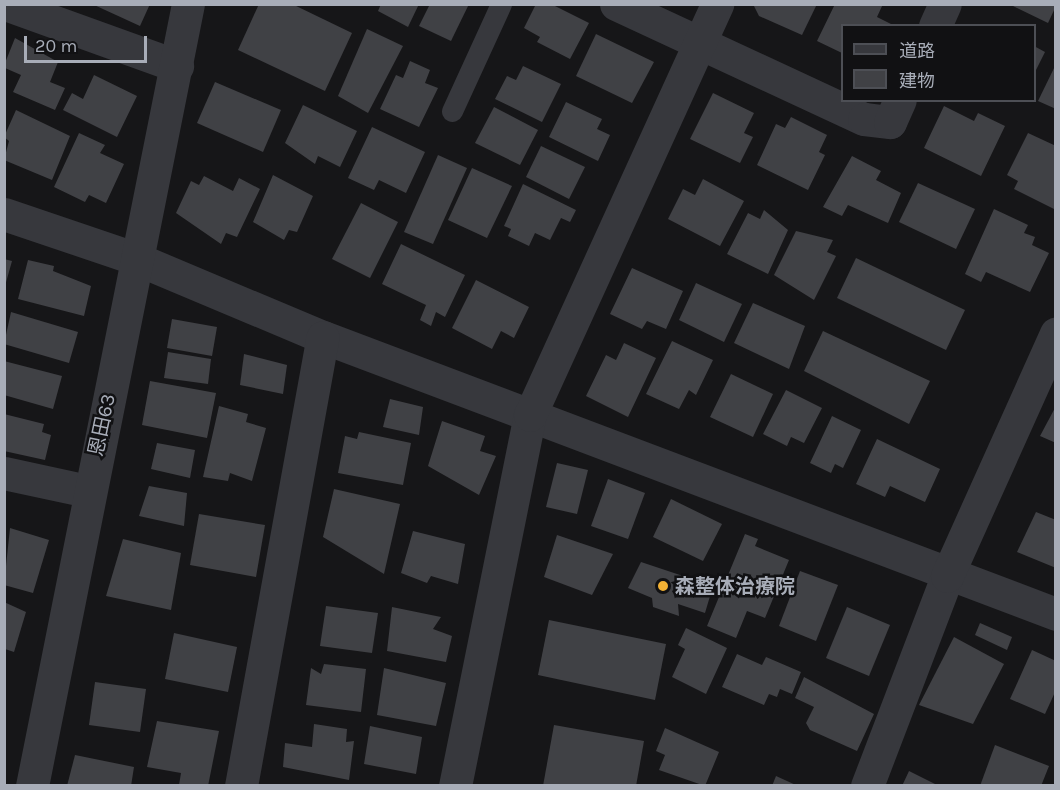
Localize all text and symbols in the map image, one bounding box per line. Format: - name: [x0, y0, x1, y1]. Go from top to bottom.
- scale bar: [27, 24, 150, 62]
- legend: [841, 24, 1036, 102]
- text: 20 m: [35, 35, 77, 57]
- text: 道路: [899, 40, 935, 62]
- text: 建物: [899, 70, 935, 92]
- street label: 恩田63: [84, 392, 120, 458]
- place label: 森整体治療院: [675, 574, 795, 598]
- marker: 森整体治療院: [656, 579, 670, 593]

